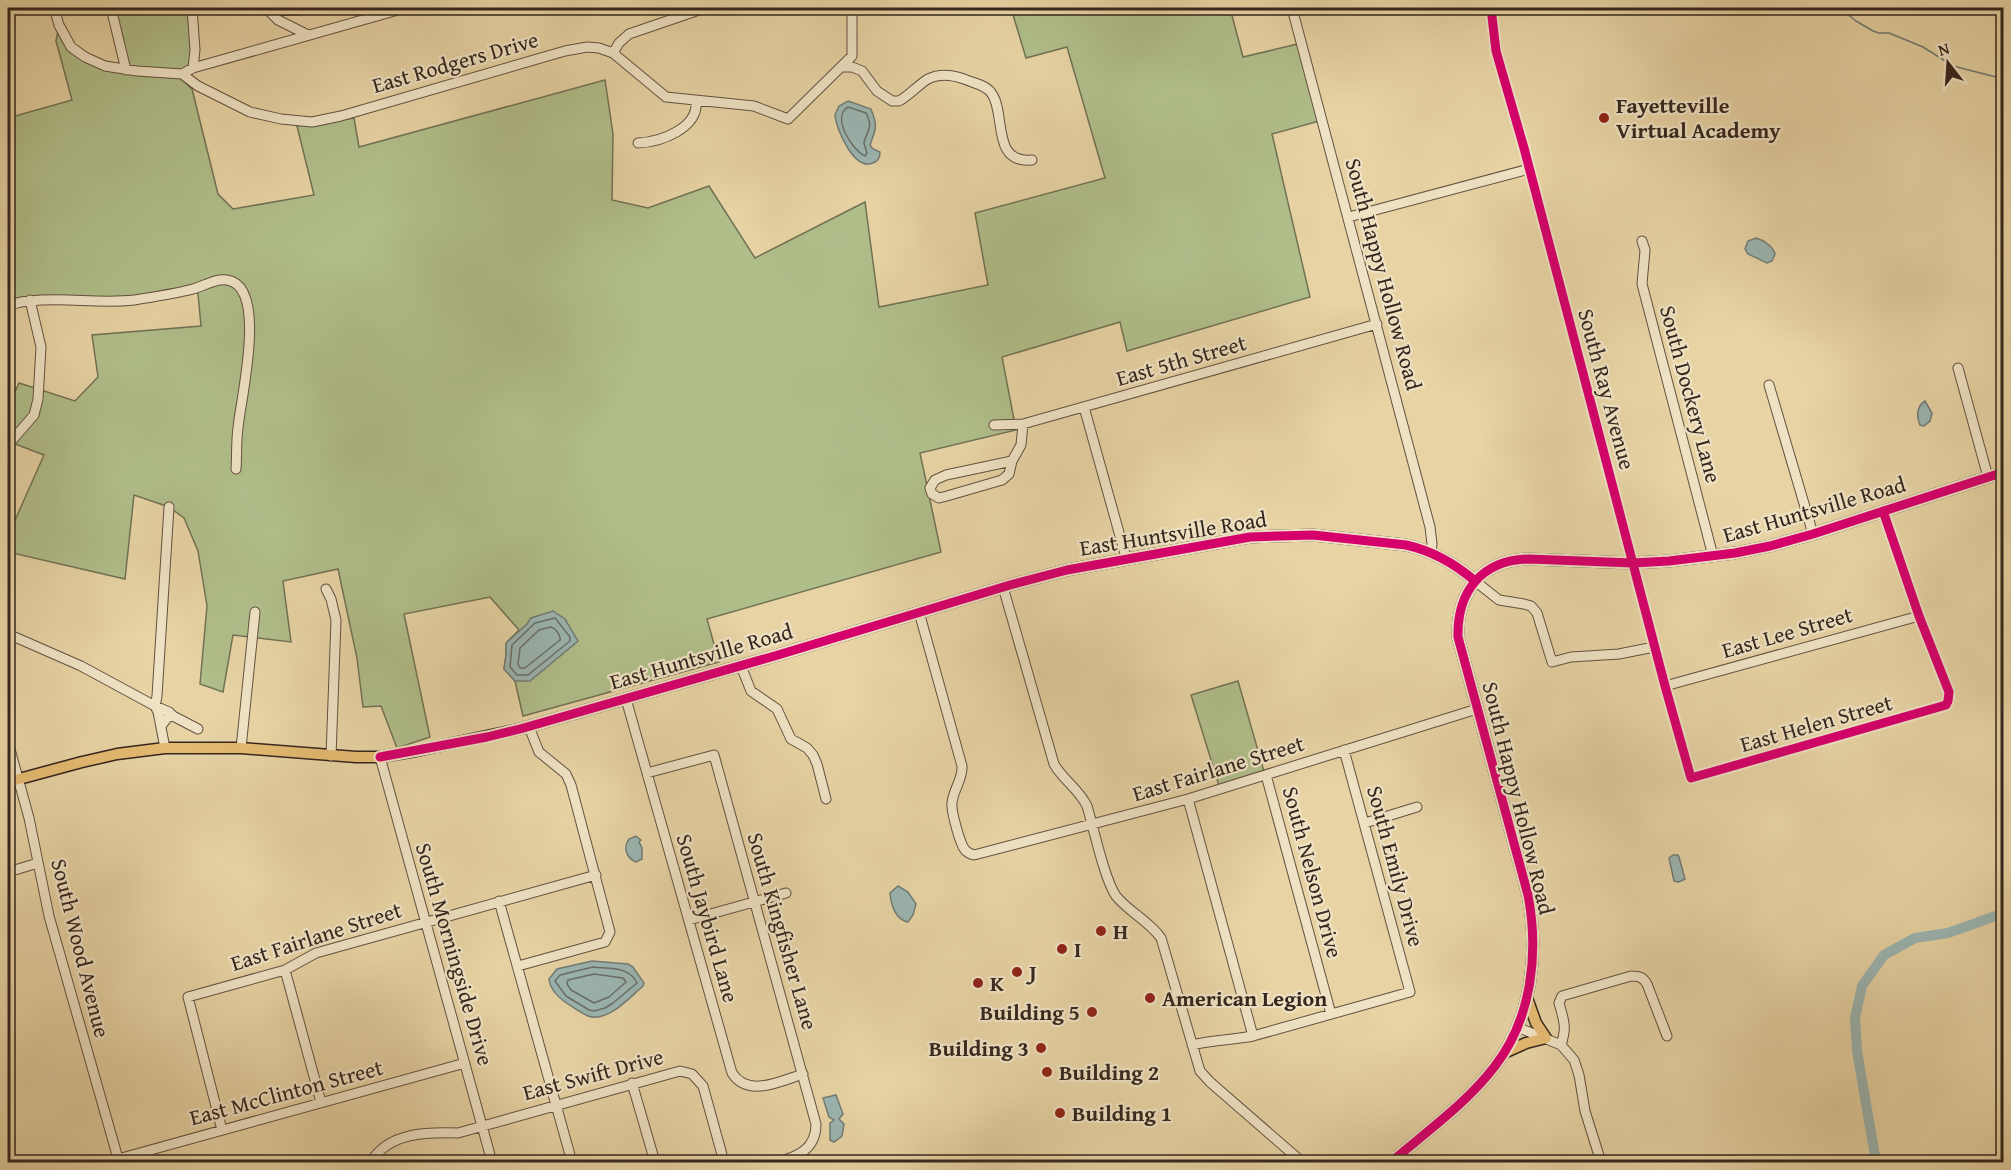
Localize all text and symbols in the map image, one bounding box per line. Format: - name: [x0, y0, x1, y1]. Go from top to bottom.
- street label: East Rodgers Drive: [368, 23, 542, 101]
- north arrow: [1918, 33, 1978, 93]
- text: N: [1935, 36, 1953, 62]
- place label: Fayetteville Virtual Academy: [1616, 89, 1781, 146]
- marker: Fayetteville Virtual Academy: [1597, 111, 1611, 125]
- street label: South Happy Hollow Road: [1338, 154, 1430, 394]
- street label: South Dockery Lane: [1652, 302, 1730, 486]
- street label: South Ray Avenue: [1570, 305, 1644, 473]
- street label: East 5th Street: [1112, 326, 1250, 394]
- street label: East Huntsville Road: [1719, 468, 1909, 550]
- street label: East Huntsville Road: [1077, 502, 1269, 564]
- street label: East Lee Street: [1718, 598, 1856, 666]
- street label: East Huntsville Road: [606, 615, 796, 697]
- street label: South Happy Hollow Road: [1475, 678, 1563, 918]
- street label: East Helen Street: [1736, 686, 1896, 760]
- street label: East Fairlane Street: [1128, 727, 1308, 809]
- street label: South Emily Drive: [1359, 782, 1433, 950]
- street label: South Nelson Drive: [1275, 783, 1351, 961]
- street label: South Kingfisher Lane: [740, 829, 826, 1033]
- street label: South Jaybird Lane: [669, 830, 747, 1006]
- street label: South Morningside Drive: [408, 839, 502, 1069]
- street label: South Wood Avenue: [43, 855, 119, 1041]
- street label: East Fairlane Street: [226, 893, 406, 979]
- place label: H: [1113, 915, 1128, 947]
- marker: H: [1094, 924, 1108, 938]
- place label: I: [1074, 933, 1081, 965]
- marker: I: [1055, 942, 1069, 956]
- place label: J: [1025, 956, 1037, 988]
- marker: J: [1010, 965, 1024, 979]
- place label: K: [990, 967, 1004, 999]
- marker: K: [971, 976, 985, 990]
- place label: American Legion: [1162, 982, 1327, 1014]
- marker: American Legion: [1143, 991, 1157, 1005]
- place label: Building 5: [980, 996, 1080, 1028]
- marker: Building 5: [1085, 1005, 1099, 1019]
- place label: Building 3: [929, 1032, 1029, 1064]
- street label: East Swift Drive: [519, 1040, 667, 1108]
- marker: Building 3: [1034, 1041, 1048, 1055]
- street label: East McClinton Street: [186, 1051, 387, 1133]
- place label: Building 2: [1059, 1056, 1159, 1088]
- marker: Building 2: [1040, 1065, 1054, 1079]
- place label: Building 1: [1072, 1097, 1172, 1129]
- marker: Building 1: [1053, 1106, 1067, 1120]

